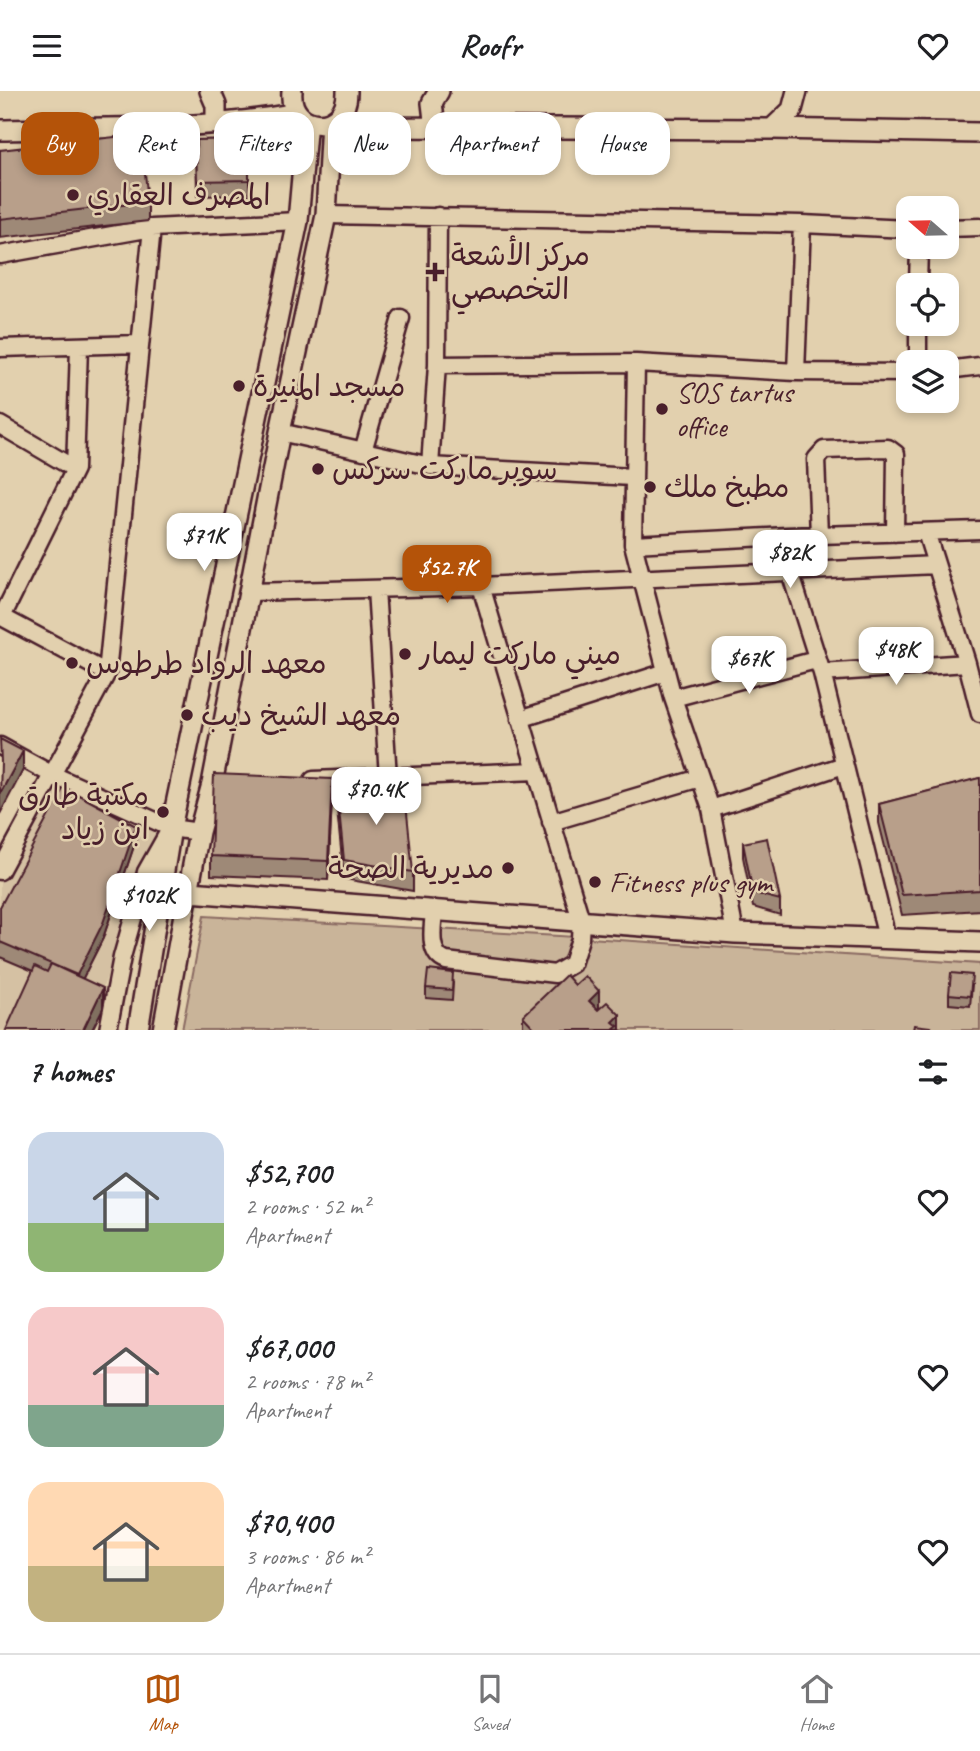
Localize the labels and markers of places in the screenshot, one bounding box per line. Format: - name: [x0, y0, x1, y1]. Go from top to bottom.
- place label: المصرف العقاري: [87, 176, 271, 216]
- marker: المصرف العقاري: [65, 187, 81, 203]
- place label: مركز الأشعة التخصصي: [451, 235, 590, 315]
- marker: مركز الأشعة التخصصي: [425, 262, 445, 282]
- place label: مسجد المنيرة: [253, 367, 406, 405]
- place label: SOS tartus office: [676, 373, 795, 445]
- marker: مسجد المنيرة: [231, 378, 247, 394]
- marker: SOS tartus office: [654, 401, 670, 417]
- place label: سوبر ماركت سركس: [332, 450, 558, 488]
- marker: سوبر ماركت سركس: [310, 461, 326, 477]
- place label: مطبخ ملك: [664, 468, 790, 507]
- marker: مطبخ ملك: [642, 479, 658, 495]
- pin: $71K: [163, 513, 245, 573]
- pin: $82K: [749, 531, 831, 590]
- pin: $52.7K: [390, 545, 504, 605]
- pin: $48K: [855, 627, 937, 687]
- place label: ميني ماركت ليمار: [418, 635, 621, 680]
- pin: $67K: [708, 637, 790, 696]
- place label: معهد الرواد طرطوس: [86, 644, 327, 682]
- marker: ميني ماركت ليمار: [397, 646, 413, 662]
- marker: معهد الرواد طرطوس: [64, 655, 80, 671]
- place label: معهد الشيخ ديب: [201, 696, 401, 735]
- marker: معهد الشيخ ديب: [179, 707, 195, 723]
- pin: $70.4K: [319, 767, 433, 827]
- place label: مكتبة طارق ابن زياد: [18, 776, 149, 848]
- marker: مكتبة طارق ابن زياد: [155, 804, 171, 820]
- place label: مديرية الصحة: [328, 849, 494, 887]
- marker: مديرية الصحة: [500, 860, 516, 876]
- place label: Fitness plus gym: [609, 863, 774, 901]
- pin: $102K: [100, 873, 198, 933]
- marker: Fitness plus gym: [587, 874, 603, 890]

